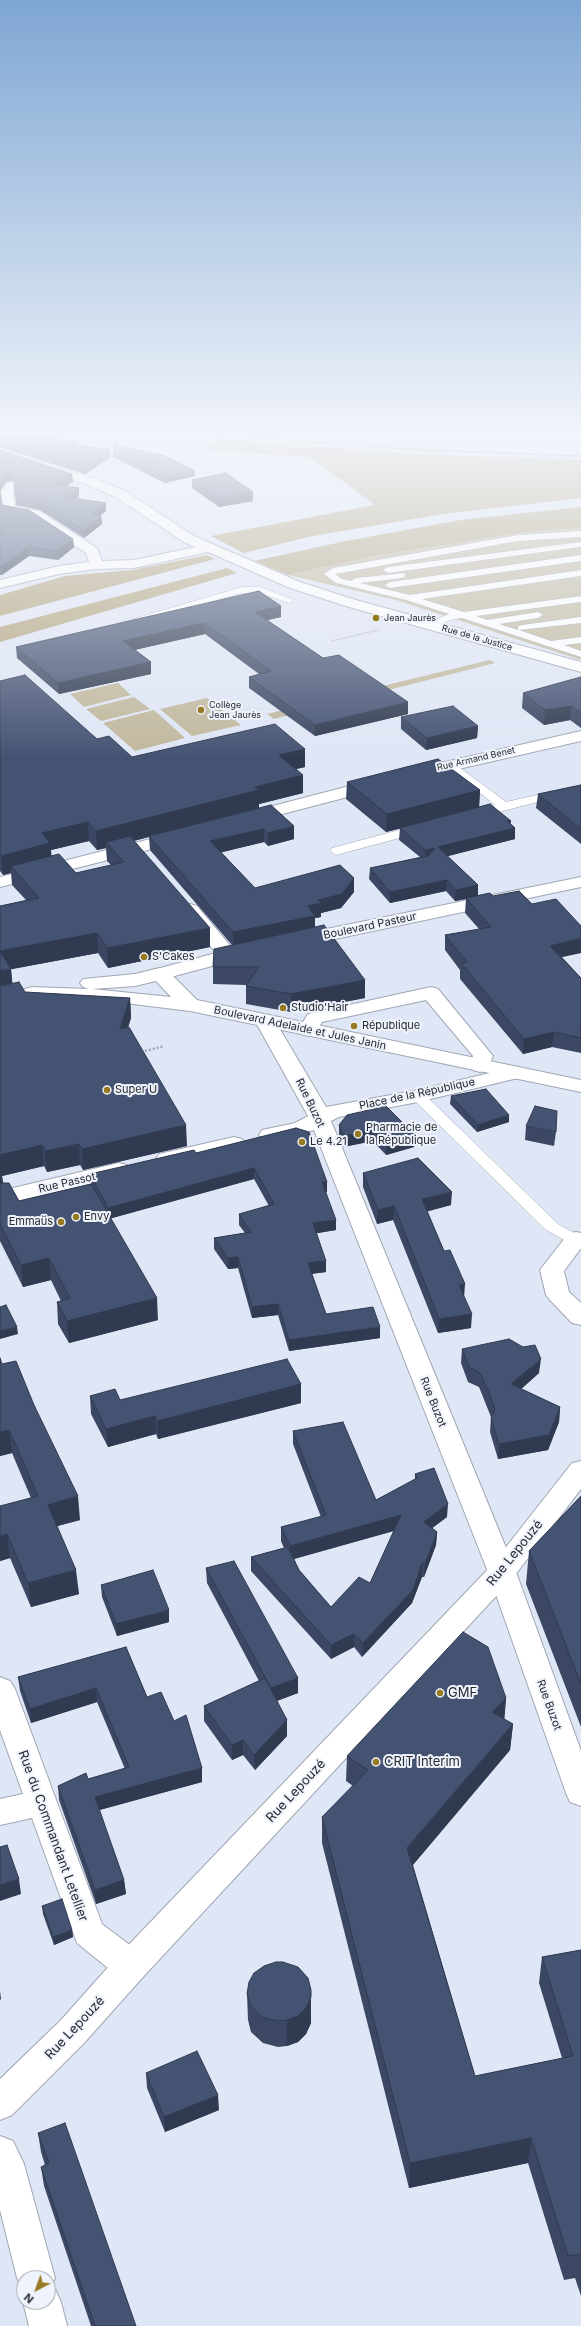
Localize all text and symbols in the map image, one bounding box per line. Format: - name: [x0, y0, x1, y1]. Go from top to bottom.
- marker: Jean Jaurès: [371, 613, 381, 623]
- place label: Jean Jaurès: [384, 613, 436, 623]
- street label: Rue de la Justice: [441, 623, 513, 653]
- place label: Collège Jean Jaurès: [209, 700, 261, 721]
- marker: Collège Jean Jaurès: [196, 705, 206, 715]
- street label: Rue Armand Benet: [436, 745, 516, 773]
- street label: Boulevard Pasteur: [322, 910, 418, 942]
- place label: S'Cakes: [152, 950, 195, 964]
- marker: S'Cakes: [139, 952, 149, 962]
- place label: Studio'Hair: [291, 1001, 348, 1015]
- street label: Boulevard Adelaide et Jules Janin: [213, 1003, 387, 1053]
- marker: Studio'Hair: [278, 1003, 288, 1013]
- place label: République: [362, 1019, 420, 1033]
- marker: République: [349, 1021, 359, 1031]
- street label: Place de la République: [358, 1075, 476, 1113]
- street label: Rue Buzot: [292, 1076, 328, 1130]
- place label: Super U: [115, 1083, 157, 1097]
- marker: Super U: [102, 1085, 112, 1095]
- place label: Pharmacie de la République: [366, 1121, 437, 1147]
- marker: Pharmacie de la République: [353, 1129, 363, 1139]
- place label: Le 4.21: [310, 1135, 347, 1149]
- marker: Le 4.21: [297, 1137, 307, 1147]
- street label: Rue Passot: [37, 1170, 97, 1196]
- place label: Envy: [84, 1210, 109, 1224]
- marker: Envy: [71, 1212, 81, 1222]
- place label: Emmaüs: [9, 1215, 53, 1229]
- marker: Emmaüs: [56, 1217, 66, 1227]
- street label: Rue Buzot: [417, 1375, 449, 1429]
- street label: Rue Lepouzé: [484, 1517, 546, 1589]
- street label: Rue Buzot: [534, 1678, 564, 1732]
- place label: GMF: [448, 1685, 477, 1701]
- marker: GMF: [435, 1688, 445, 1698]
- street label: Rue du Commandant Letellier: [15, 1748, 91, 1924]
- place label: CRIT Interim: [384, 1754, 460, 1770]
- street label: Rue Lepouzé: [263, 1756, 329, 1826]
- marker: CRIT Interim: [371, 1757, 381, 1767]
- street label: Rue Lepouzé: [42, 1993, 108, 2063]
- north arrow: [16, 2270, 56, 2310]
- text: N: [21, 2290, 37, 2306]

